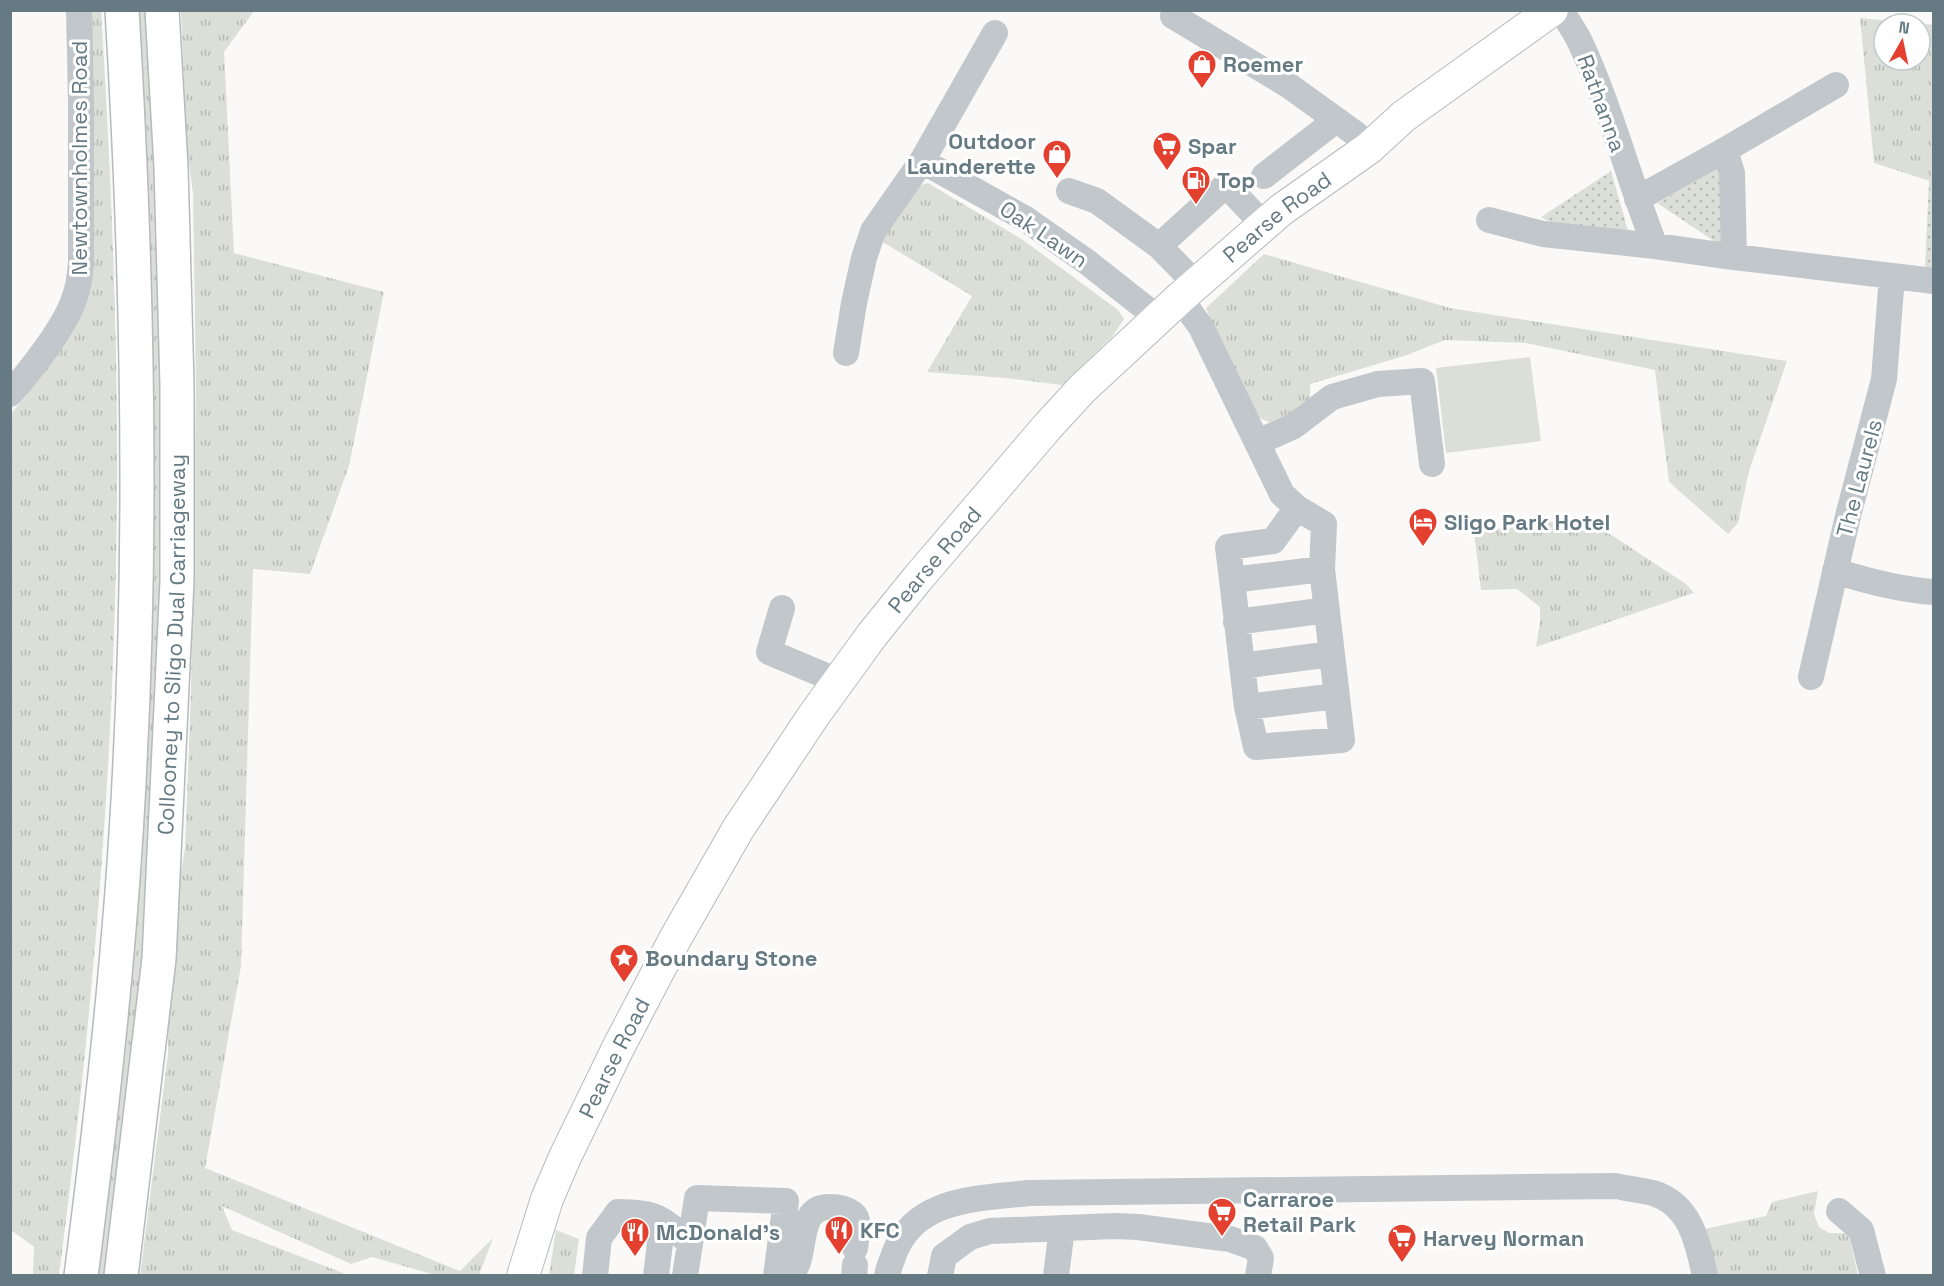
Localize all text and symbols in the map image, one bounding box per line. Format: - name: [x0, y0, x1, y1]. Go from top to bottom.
- north arrow: [1872, 12, 1932, 72]
- text: N: [1897, 16, 1911, 39]
- street label: Newtownholmes Road: [65, 41, 93, 275]
- shop icon: Roemer: [1186, 48, 1218, 90]
- place label: Roemer: [1223, 50, 1304, 78]
- street label: Rathanna: [1571, 50, 1633, 156]
- place label: Outdoor Launderette: [907, 127, 1036, 180]
- supermarket icon: Spar: [1151, 130, 1183, 172]
- place label: Spar: [1188, 132, 1237, 160]
- shop icon: Outdoor Launderette: [1041, 138, 1073, 180]
- fuel station icon: Top: [1180, 164, 1212, 206]
- street label: Pearse Road: [1217, 165, 1337, 268]
- place label: Top: [1217, 166, 1255, 194]
- street label: Oak Lawn: [995, 194, 1093, 274]
- street label: The Laurels: [1830, 416, 1888, 540]
- street label: Collooney to Sligo Dual Carriageway: [151, 454, 191, 836]
- street label: Pearse Road: [881, 500, 987, 619]
- hotel icon: Sligo Park Hotel: [1407, 506, 1439, 548]
- place label: Sligo Park Hotel: [1444, 508, 1610, 536]
- place icon: Boundary Stone: [608, 942, 640, 984]
- place label: Boundary Stone: [645, 944, 817, 972]
- street label: Pearse Road: [572, 993, 656, 1123]
- place label: Carraroe Retail Park: [1243, 1185, 1357, 1238]
- supermarket icon: Carraroe Retail Park: [1206, 1196, 1238, 1238]
- restaurant icon: KFC: [823, 1214, 855, 1256]
- restaurant icon: McDonald's: [619, 1216, 651, 1258]
- place label: KFC: [860, 1216, 900, 1244]
- place label: McDonald's: [656, 1218, 780, 1246]
- supermarket icon: Harvey Norman: [1386, 1222, 1418, 1264]
- place label: Harvey Norman: [1423, 1224, 1584, 1252]

